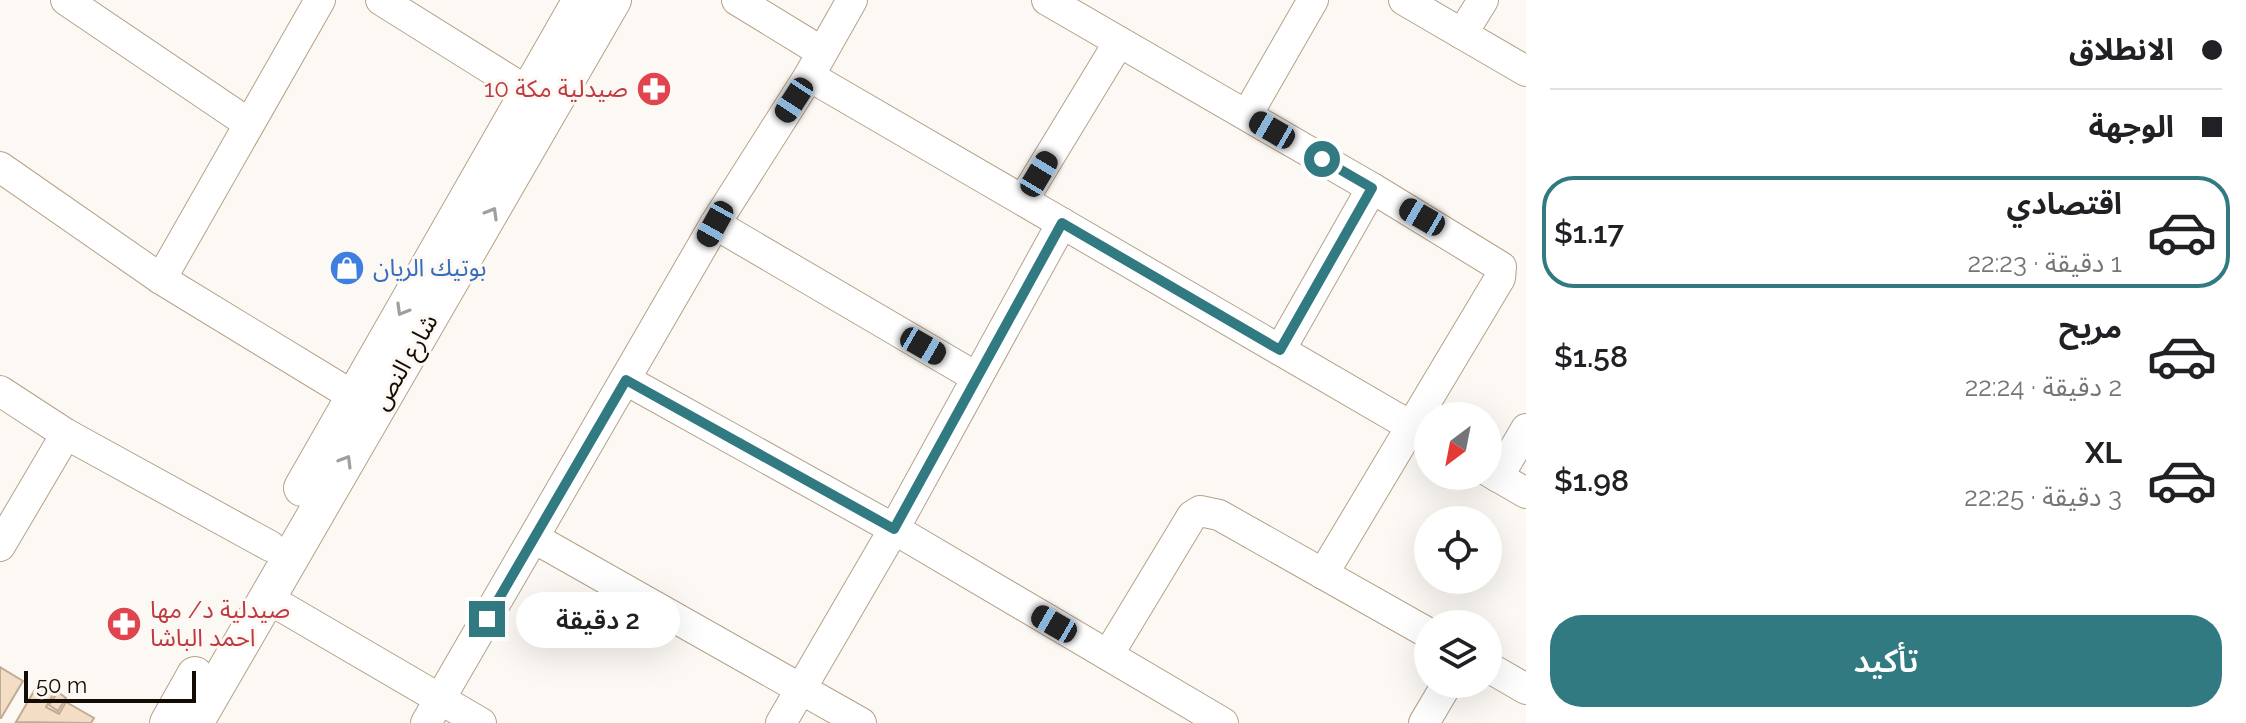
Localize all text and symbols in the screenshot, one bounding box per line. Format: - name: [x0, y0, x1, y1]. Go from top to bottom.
- text: الانطلاق: [2069, 32, 2174, 67]
- pharmacy icon: صيدلية مكة 10: [635, 70, 673, 108]
- car: [771, 73, 817, 127]
- place label: صيدلية مكة 10: [484, 74, 628, 103]
- car: [1245, 108, 1299, 152]
- text: الوجهة: [2089, 109, 2174, 144]
- route start: [1304, 141, 1340, 177]
- car: [1016, 147, 1062, 201]
- text: اقتصادي: [2007, 186, 2122, 221]
- car: [1395, 195, 1449, 239]
- icon: car: [2146, 196, 2218, 268]
- car: [693, 197, 737, 251]
- one-way arrow: [482, 207, 498, 222]
- text: $1.17: [1554, 215, 1624, 250]
- text: 1 دقيقة · 22:23: [1967, 248, 2122, 278]
- shop icon: بوتيك الريان: [328, 249, 366, 287]
- place label: بوتيك الريان: [373, 253, 487, 282]
- one-way arrow: [396, 301, 412, 316]
- street label: شارع النص: [366, 309, 446, 416]
- text: مريح: [2059, 310, 2122, 345]
- icon: car: [2146, 320, 2218, 392]
- car: [896, 324, 950, 368]
- text: $1.58: [1554, 339, 1628, 374]
- text: 2 دقيقة · 22:24: [1965, 372, 2122, 402]
- north arrow: [1414, 402, 1502, 490]
- map controls: [1414, 402, 1502, 698]
- text: XL: [2085, 435, 2122, 470]
- icon: car: [2146, 444, 2218, 516]
- one-way arrow: [336, 455, 351, 470]
- text: $1.98: [1554, 463, 1629, 498]
- text: 3 دقيقة · 22:25: [1964, 482, 2122, 512]
- button: locate: [1414, 506, 1502, 594]
- callout: 2 دقيقة: [515, 591, 679, 647]
- place label: صيدلية د/ مها احمد الباشا: [150, 595, 290, 652]
- route end: [469, 601, 505, 637]
- car: [1027, 602, 1081, 646]
- pharmacy icon: صيدلية د/ مها احمد الباشا: [105, 605, 143, 643]
- text: 2 دقيقة: [556, 605, 640, 635]
- button: layers: [1414, 610, 1502, 698]
- button: تأكيد: [1550, 615, 2222, 707]
- scale bar: [24, 667, 196, 703]
- text: 50 m: [36, 672, 87, 698]

